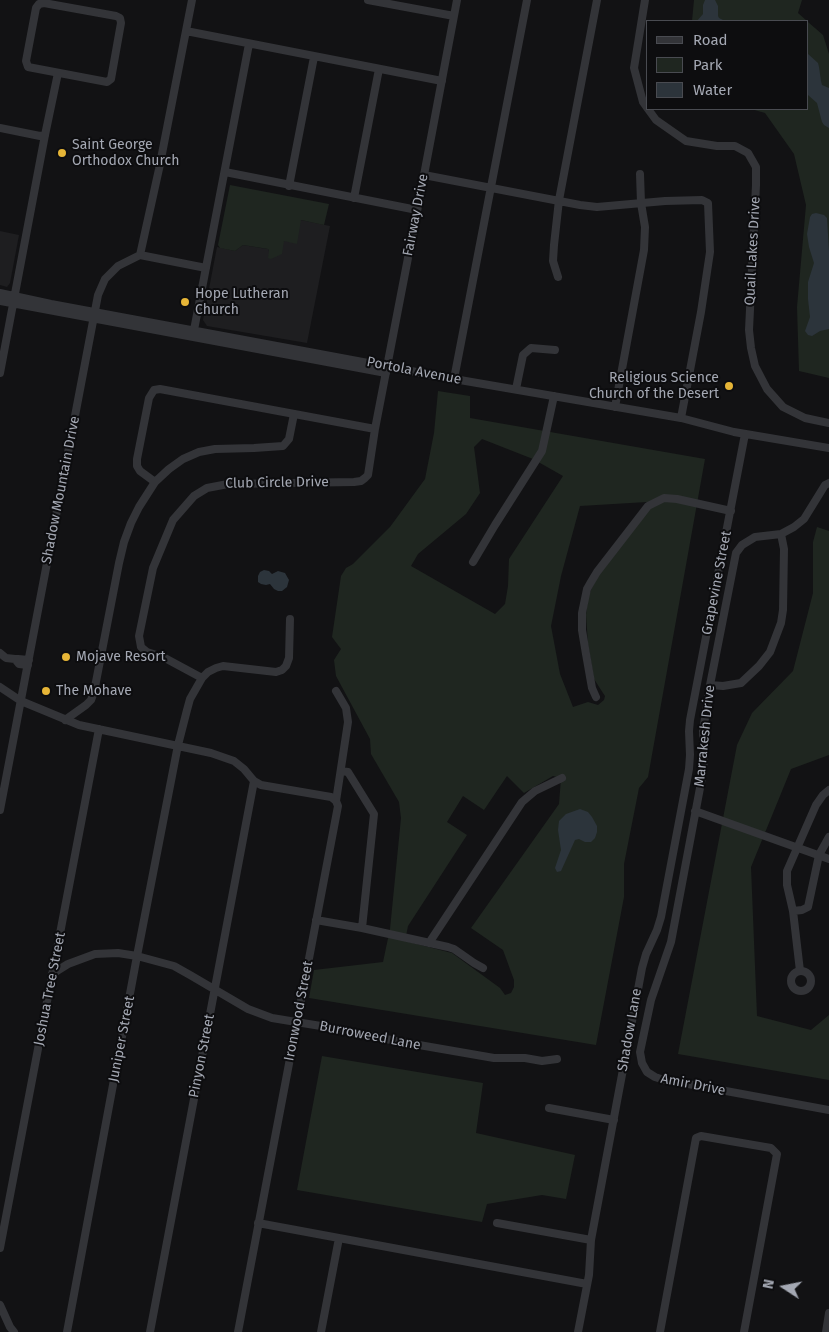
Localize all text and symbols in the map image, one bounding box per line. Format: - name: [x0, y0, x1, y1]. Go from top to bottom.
- legend: [646, 20, 809, 110]
- text: Road: [693, 31, 728, 49]
- text: Park: [693, 56, 723, 74]
- text: Water: [693, 81, 732, 99]
- place label: Saint George Orthodox Church: [72, 137, 179, 170]
- marker: Saint George Orthodox Church: [56, 147, 68, 159]
- street label: Fairway Drive: [400, 172, 432, 258]
- street label: Quail Lakes Drive: [742, 196, 764, 306]
- place label: Hope Lutheran Church: [195, 286, 289, 318]
- marker: Hope Lutheran Church: [179, 296, 191, 308]
- street label: Portola Avenue: [365, 354, 463, 388]
- place label: Religious Science Church of the Desert: [589, 370, 719, 402]
- marker: Religious Science Church of the Desert: [723, 380, 735, 392]
- street label: Shadow Mountain Drive: [38, 415, 84, 565]
- street label: Club Circle Drive: [225, 474, 329, 492]
- street label: Grapevine Street: [699, 530, 735, 636]
- place label: Mojave Resort: [76, 649, 166, 665]
- marker: Mojave Resort: [60, 651, 72, 663]
- place label: The Mohave: [56, 683, 132, 699]
- street label: Marrakesh Drive: [691, 684, 719, 788]
- marker: The Mohave: [40, 685, 52, 697]
- street label: Joshua Tree Street: [31, 931, 69, 1047]
- street label: Ironwood Street: [281, 959, 317, 1063]
- street label: Shadow Lane: [614, 987, 646, 1073]
- street label: Juniper Street: [105, 994, 139, 1084]
- street label: Pinyon Street: [186, 1013, 218, 1099]
- street label: Burroweed Lane: [318, 1018, 422, 1054]
- street label: Amir Drive: [659, 1070, 727, 1100]
- north arrow: [759, 1262, 809, 1312]
- text: N: [760, 1278, 778, 1290]

